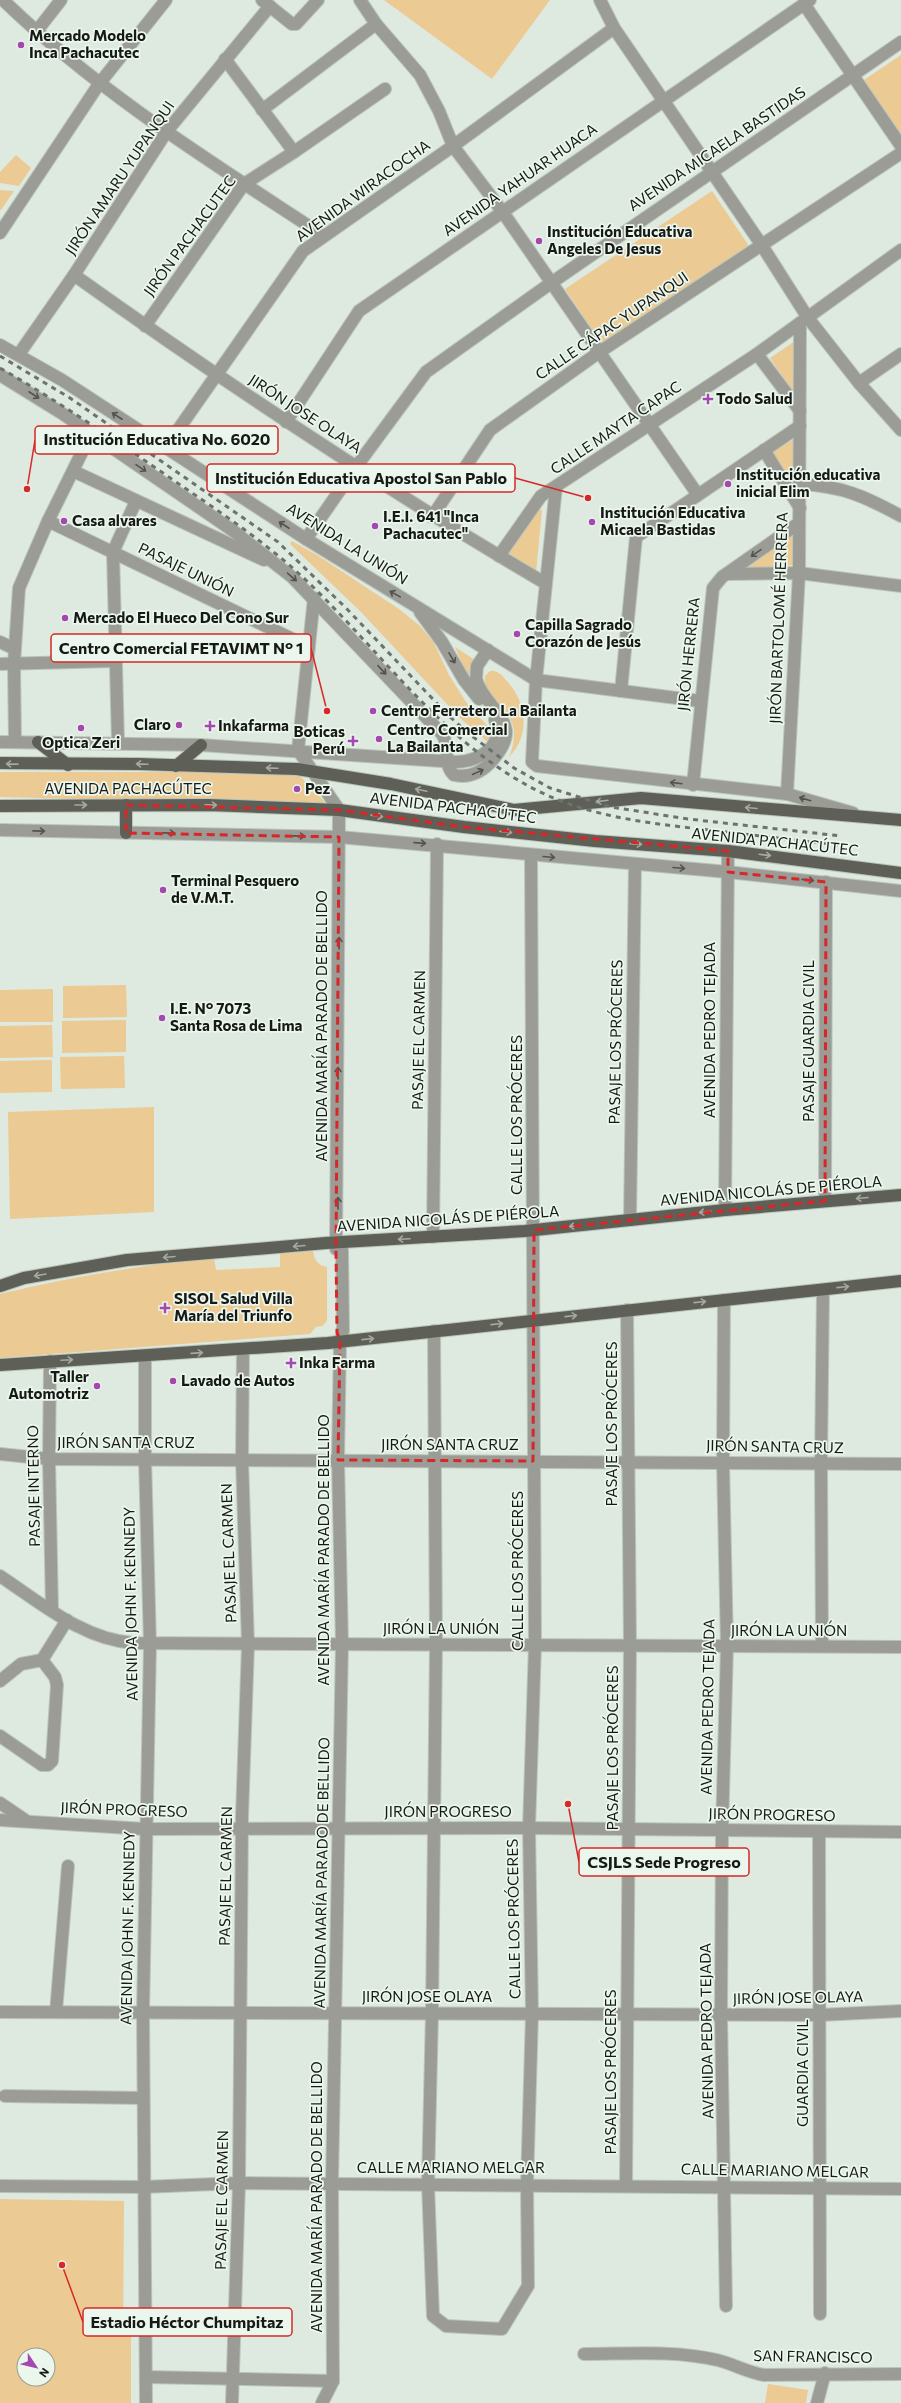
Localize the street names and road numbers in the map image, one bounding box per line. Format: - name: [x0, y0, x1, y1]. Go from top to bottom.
- street label: AVENIDA MICAELA BASTIDAS: [624, 82, 809, 214]
- street label: JIRÓN AMARU YUPANQUI: [60, 96, 177, 258]
- street label: AVENIDA YAHUAR HUACA: [439, 119, 600, 239]
- street label: AVENIDA WIRACOCHA: [292, 135, 433, 245]
- street label: JIRÓN PACHACUTEC: [139, 171, 239, 299]
- street label: CALLE CÁPAC YUPANQUI: [531, 266, 691, 383]
- street label: JIRÓN JOSE OLAYA: [246, 369, 366, 456]
- street label: CALLE MAYTA CAPAC: [547, 377, 684, 478]
- street label: AVENIDA LA UNIÓN: [284, 498, 412, 588]
- street label: JIRÓN BARTOLOMÉ HERRERA: [764, 512, 791, 724]
- street label: PASAJE UNIÓN: [136, 537, 238, 600]
- street label: JIRÓN HERRERA: [672, 596, 703, 712]
- street label: AVENIDA PACHACÚTEC: [44, 778, 212, 797]
- street label: AVENIDA PACHACÚTEC: [369, 787, 538, 826]
- street label: AVENIDA PACHACÚTEC: [691, 822, 860, 859]
- street label: AVENIDA MARÍA PARADO DE BELLIDO: [311, 890, 330, 1162]
- street label: AVENIDA PEDRO TEJADA: [700, 942, 718, 1118]
- street label: PASAJE LOS PRÓCERES: [604, 959, 625, 1125]
- street label: PASAJE GUARDIA CIVIL: [799, 960, 817, 1122]
- street label: PASAJE EL CARMEN: [408, 970, 428, 1110]
- street label: CALLE LOS PRÓCERES: [506, 1035, 525, 1195]
- street label: AVENIDA NICOLÁS DE PIÉROLA: [659, 1170, 883, 1209]
- street label: AVENIDA NICOLÁS DE PIÉROLA: [336, 1200, 560, 1235]
- street label: PASAJE LOS PRÓCERES: [601, 1341, 620, 1506]
- street label: AVENIDA MARÍA PARADO DE BELLIDO: [313, 1414, 332, 1686]
- street label: PASAJE INTERNO: [23, 1425, 43, 1547]
- street label: JIRÓN SANTA CRUZ: [57, 1432, 195, 1451]
- street label: JIRÓN SANTA CRUZ: [381, 1434, 519, 1453]
- street label: JIRÓN SANTA CRUZ: [706, 1435, 844, 1456]
- street label: PASAJE EL CARMEN: [217, 1483, 239, 1623]
- street label: CALLE LOS PRÓCERES: [507, 1491, 526, 1651]
- street label: AVENIDA JOHN F. KENNEDY: [119, 1507, 141, 1701]
- street label: JIRÓN LA UNIÓN: [383, 1618, 499, 1637]
- street label: AVENIDA PEDRO TEJADA: [696, 1619, 718, 1795]
- street label: JIRÓN LA UNIÓN: [731, 1620, 847, 1639]
- street label: PASAJE LOS PRÓCERES: [602, 1665, 621, 1830]
- street label: AVENIDA MARÍA PARADO DE BELLIDO: [309, 1737, 332, 2009]
- street label: JIRÓN PROGRESO: [60, 1797, 188, 1820]
- street label: JIRÓN PROGRESO: [384, 1801, 512, 1820]
- street label: JIRÓN PROGRESO: [708, 1803, 836, 1824]
- street label: PASAJE EL CARMEN: [215, 1806, 235, 1946]
- street label: AVENIDA JOHN F. KENNEDY: [116, 1830, 138, 2025]
- street label: CALLE LOS PRÓCERES: [502, 1839, 523, 1999]
- street label: AVENIDA PEDRO TEJADA: [695, 1943, 717, 2119]
- street label: JIRÓN JOSE OLAYA: [362, 1986, 492, 2005]
- street label: JIRÓN JOSE OLAYA: [732, 1986, 863, 2007]
- street label: PASAJE LOS PRÓCERES: [600, 1989, 619, 2154]
- street label: GUARDIA CIVIL: [793, 2019, 811, 2127]
- street label: AVENIDA MARÍA PARADO DE BELLIDO: [306, 2061, 325, 2333]
- street label: PASAJE EL CARMEN: [211, 2130, 231, 2270]
- street label: CALLE MARIANO MELGAR: [357, 2158, 545, 2176]
- street label: CALLE MARIANO MELGAR: [681, 2159, 869, 2181]
- street label: SAN FRANCISCO: [753, 2346, 873, 2366]

